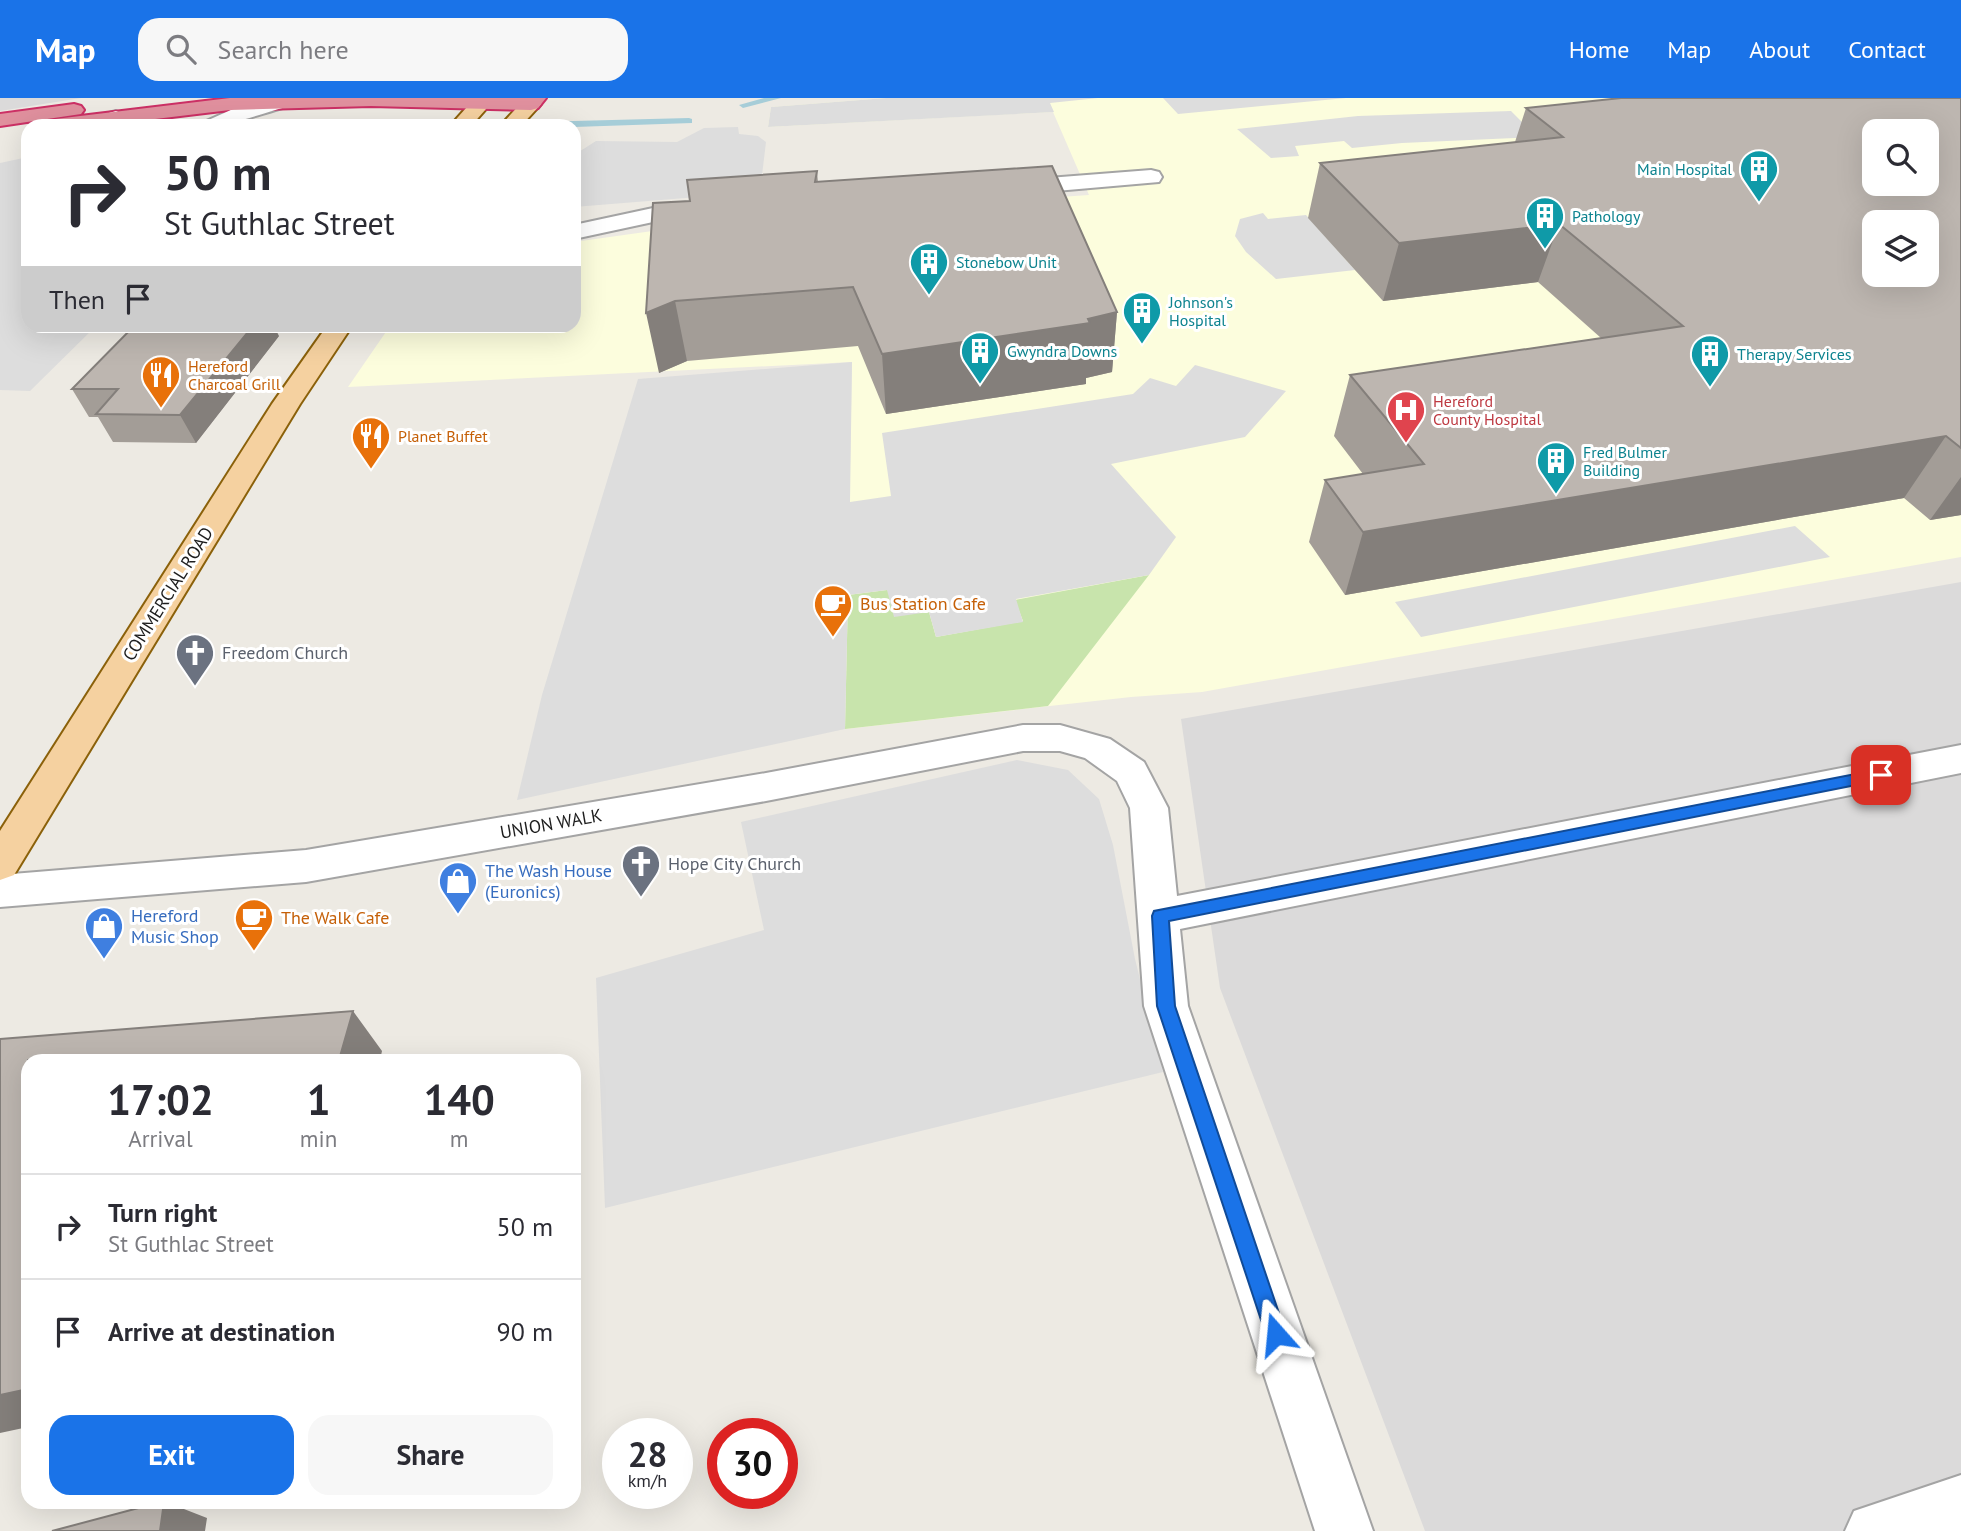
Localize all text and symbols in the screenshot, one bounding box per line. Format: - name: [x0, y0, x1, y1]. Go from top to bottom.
- search box: [138, 18, 628, 81]
- text: Map: [35, 28, 96, 71]
- icon: search: [162, 30, 200, 68]
- text: Search here: [218, 33, 349, 66]
- text: Home: [1569, 34, 1629, 65]
- text: Map: [1667, 34, 1711, 65]
- text: About: [1749, 34, 1810, 65]
- text: Contact: [1848, 34, 1926, 65]
- map controls: [1862, 119, 1939, 287]
- button: search: [1862, 119, 1939, 196]
- text: 50 m: [164, 140, 271, 204]
- icon: right: [49, 147, 140, 238]
- building icon: Main Hospital: [1738, 148, 1780, 203]
- place label: Main Hospital: [1637, 159, 1732, 179]
- building icon: Pathology: [1524, 195, 1566, 250]
- text: St Guthlac Street: [164, 202, 395, 244]
- place label: Pathology: [1572, 206, 1641, 226]
- button: layers: [1862, 210, 1939, 287]
- building icon: Stonebow Unit: [908, 241, 950, 296]
- place label: Stonebow Unit: [956, 252, 1057, 272]
- icon: arrive: [119, 280, 157, 318]
- text: Then: [49, 283, 105, 316]
- building icon: Johnson's Hospital: [1121, 290, 1163, 345]
- place label: Johnson's Hospital: [1168, 292, 1233, 330]
- building icon: Gwyndra Downs: [959, 330, 1001, 385]
- building icon: Therapy Services: [1689, 333, 1731, 388]
- place label: Gwyndra Downs: [1007, 341, 1117, 361]
- place label: Therapy Services: [1737, 344, 1852, 364]
- restaurant icon: Hereford Charcoal Grill: [140, 354, 182, 409]
- place label: Hereford Charcoal Grill: [188, 356, 281, 394]
- hospital icon: Hereford County Hospital: [1385, 389, 1427, 444]
- place label: Hereford County Hospital: [1433, 391, 1541, 429]
- restaurant icon: Planet Buffet: [350, 415, 392, 470]
- place label: Planet Buffet: [398, 426, 488, 446]
- building icon: Fred Bulmer Building: [1535, 440, 1577, 495]
- place label: Fred Bulmer Building: [1583, 442, 1667, 480]
- street label: COMMERCIAL ROAD: [117, 522, 218, 665]
- cafe icon: Bus Station Cafe: [812, 583, 854, 638]
- place label: Bus Station Cafe: [860, 592, 986, 615]
- church icon: Freedom Church: [174, 632, 216, 687]
- place label: Freedom Church: [222, 641, 348, 664]
- pin: [1851, 745, 1911, 805]
- icon: arrive: [1862, 756, 1900, 794]
- street label: UNION WALK: [498, 803, 604, 844]
- church icon: Hope City Church: [620, 843, 662, 898]
- place label: Hope City Church: [668, 852, 801, 875]
- place label: The Wash House (Euronics): [485, 859, 612, 903]
- shop icon: The Wash House (Euronics): [437, 860, 479, 915]
- cafe icon: The Walk Cafe: [233, 897, 275, 952]
- place label: Hereford Music Shop: [131, 904, 219, 948]
- shop icon: Hereford Music Shop: [83, 905, 125, 960]
- place label: The Walk Cafe: [281, 906, 389, 929]
- text: 17:02: [107, 1072, 214, 1127]
- text: 1: [307, 1072, 330, 1127]
- text: 140: [423, 1072, 495, 1127]
- text: Arrival: [128, 1124, 193, 1153]
- text: min: [300, 1124, 337, 1153]
- text: m: [450, 1124, 468, 1153]
- text: Turn right: [108, 1196, 217, 1229]
- icon: right: [49, 1208, 87, 1246]
- text: 50 m: [497, 1210, 553, 1243]
- text: St Guthlac Street: [108, 1229, 274, 1258]
- position arrow: [1239, 1297, 1313, 1371]
- icon: arrive: [49, 1313, 87, 1351]
- text: Arrive at destination: [108, 1315, 335, 1348]
- text: 90 m: [497, 1315, 553, 1348]
- button: Exit: [49, 1415, 294, 1495]
- button: Share: [308, 1415, 553, 1495]
- speed limit sign: 30: [707, 1418, 798, 1509]
- text: 28: [628, 1431, 667, 1477]
- text: km/h: [628, 1469, 667, 1492]

